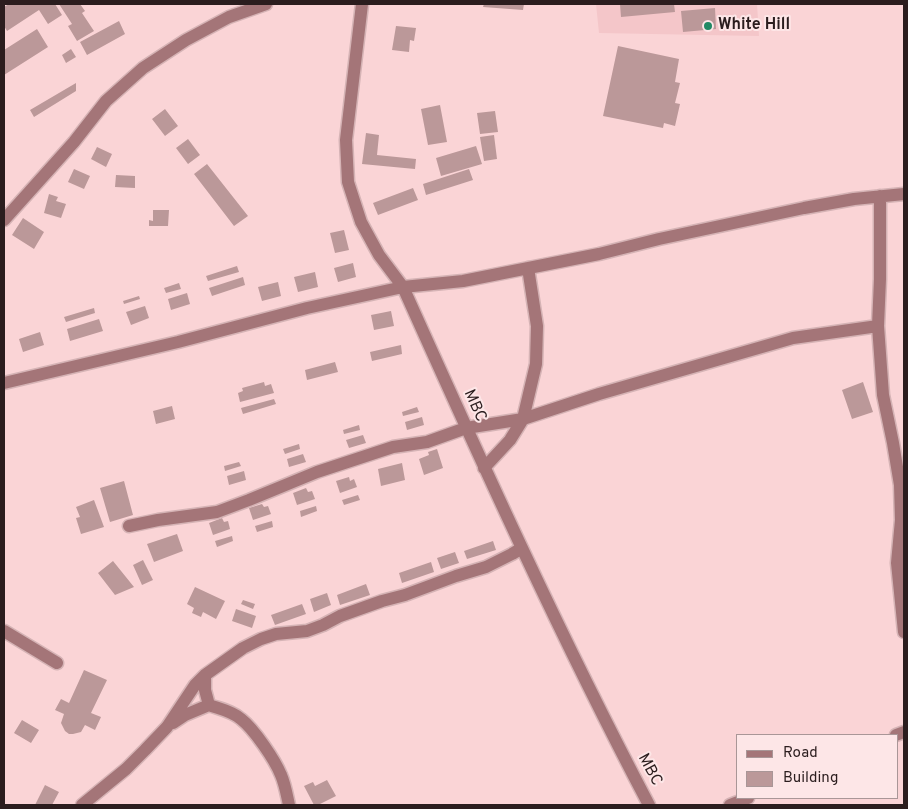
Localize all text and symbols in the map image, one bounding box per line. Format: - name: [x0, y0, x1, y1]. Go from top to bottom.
- place label: White Hill: [718, 16, 790, 36]
- marker: White Hill: [702, 20, 714, 32]
- street label: MBC: [458, 387, 490, 425]
- legend: [736, 734, 898, 799]
- text: Road: [783, 744, 818, 763]
- street label: MBC: [633, 751, 665, 789]
- text: Building: [783, 769, 838, 788]

